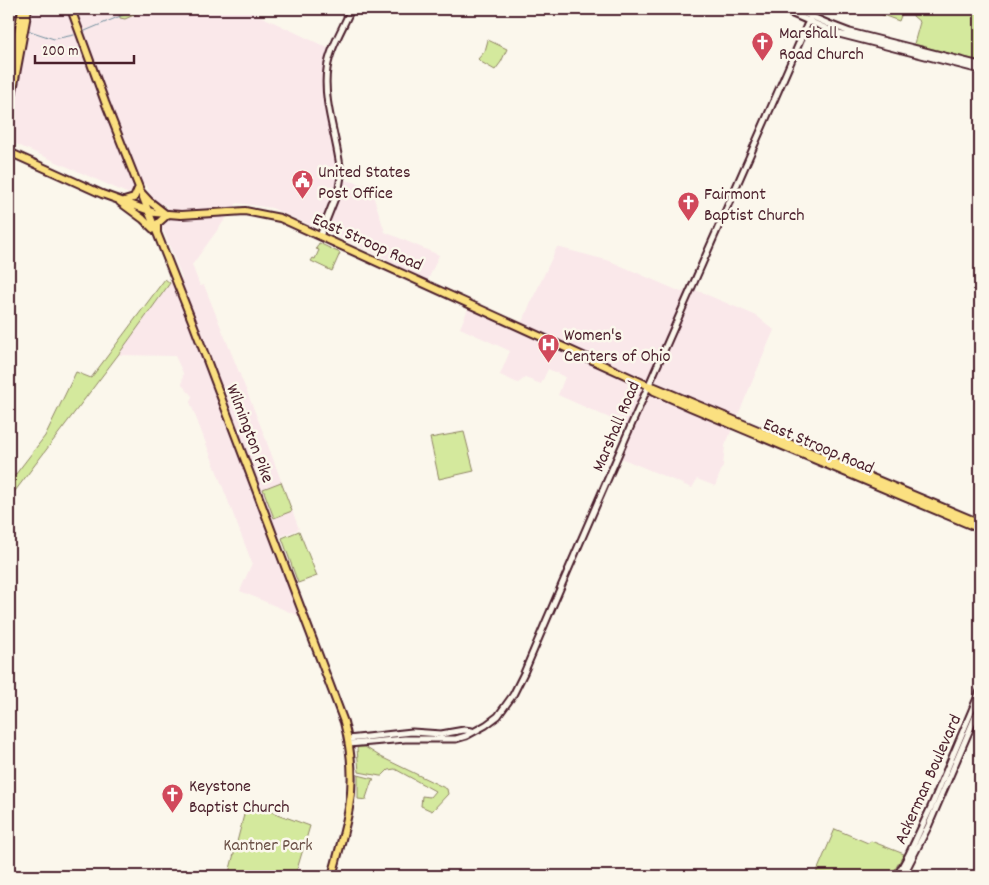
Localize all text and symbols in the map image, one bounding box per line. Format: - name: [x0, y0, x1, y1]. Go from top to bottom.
- place label: Marshall Road Church: [779, 22, 864, 68]
- church icon: Marshall Road Church: [751, 30, 775, 61]
- scale bar: [35, 32, 134, 64]
- text: 200 m: [42, 41, 79, 63]
- place label: United States Post Office: [318, 161, 411, 207]
- public building icon: United States Post Office: [290, 169, 314, 200]
- place label: Fairmont Baptist Church: [704, 183, 805, 229]
- church icon: Fairmont Baptist Church: [676, 191, 700, 222]
- street label: East Stroop Road: [308, 208, 426, 279]
- place label: Women's Centers of Ohio: [564, 324, 670, 370]
- hospital icon: Women's Centers of Ohio: [536, 332, 560, 363]
- street label: Marshall Road: [587, 378, 648, 476]
- street label: Wilmington Pike: [218, 381, 279, 487]
- street label: East Stroop Road: [759, 413, 877, 482]
- street label: Ackerman Boulevard: [889, 711, 969, 849]
- place label: Keystone Baptist Church: [189, 775, 290, 821]
- church icon: Keystone Baptist Church: [161, 783, 185, 814]
- park label: Kantner Park: [223, 834, 313, 859]

